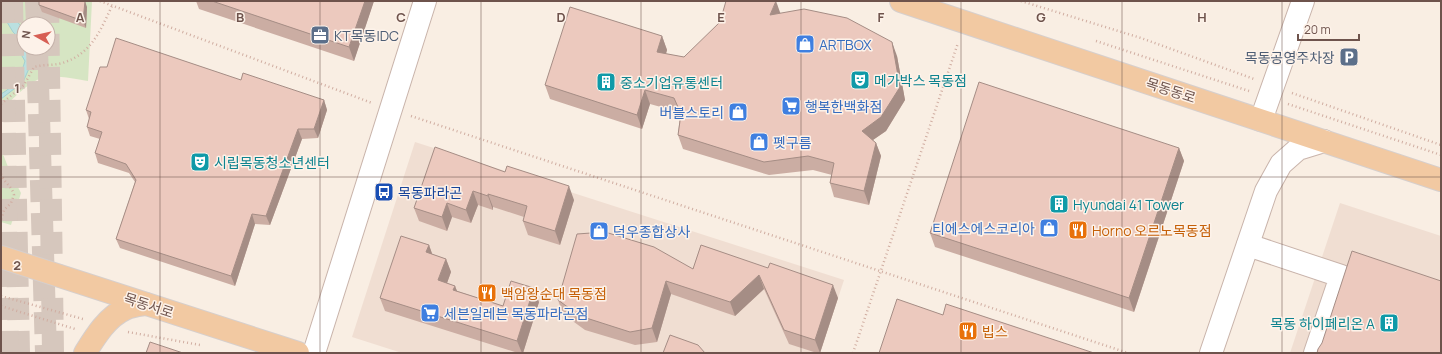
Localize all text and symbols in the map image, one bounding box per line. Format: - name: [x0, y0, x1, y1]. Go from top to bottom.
- text: A: [76, 8, 85, 26]
- text: B: [236, 8, 244, 26]
- text: C: [396, 8, 406, 26]
- text: D: [556, 8, 566, 26]
- text: E: [717, 8, 725, 26]
- text: F: [878, 8, 885, 26]
- text: G: [1036, 8, 1046, 26]
- text: H: [1197, 8, 1207, 26]
- north arrow: [16, 16, 56, 56]
- scale bar: [1298, 16, 1359, 42]
- text: 20 m: [1304, 21, 1331, 38]
- office icon: KT목동IDC: [309, 24, 331, 46]
- place label: KT목동IDC: [334, 26, 399, 45]
- text: N: [18, 29, 34, 39]
- shop icon: ARTBOX: [794, 33, 816, 55]
- place label: ARTBOX: [819, 35, 872, 54]
- parking icon: 목동공영주차장: [1338, 46, 1360, 68]
- place label: 목동공영주차장: [1245, 48, 1335, 67]
- theatre icon: 메가박스 목동점: [849, 69, 871, 91]
- building icon: 중소기업유통센터: [595, 71, 617, 93]
- place label: 메가박스 목동점: [874, 71, 967, 90]
- place label: 중소기업유통센터: [620, 73, 723, 92]
- street label: 목동동로: [1144, 73, 1199, 107]
- text: 1: [14, 79, 20, 97]
- supermarket icon: 행복한백화점: [780, 95, 802, 117]
- place label: 행복한백화점: [805, 97, 882, 116]
- shop icon: 버블스토리: [727, 101, 749, 123]
- place label: 버블스토리: [660, 103, 724, 122]
- shop icon: 펫구름: [748, 131, 770, 153]
- place label: 펫구름: [773, 133, 812, 152]
- theatre icon: 시립목동청소년센터: [189, 151, 211, 173]
- place label: 시립목동청소년센터: [214, 153, 330, 172]
- bus stop icon: 목동파라곤: [373, 181, 395, 203]
- place label: 목동파라곤: [398, 183, 462, 202]
- building icon: Hyundai 41 Tower: [1048, 193, 1070, 215]
- place label: Hyundai 41 Tower: [1073, 195, 1184, 214]
- shop icon: 티에스에스코리아: [1038, 217, 1060, 239]
- place label: 티에스에스코리아: [932, 219, 1035, 238]
- restaurant icon: Horno 오르노목동점: [1067, 219, 1089, 241]
- shop icon: 덕우종합상사: [588, 220, 610, 242]
- place label: Horno 오르노목동점: [1092, 221, 1212, 240]
- place label: 덕우종합상사: [613, 222, 690, 241]
- text: 2: [13, 256, 21, 274]
- restaurant icon: 백암왕순대 목동점: [476, 282, 498, 304]
- place label: 백암왕순대 목동점: [501, 284, 607, 303]
- street label: 목동서로: [122, 288, 177, 322]
- supermarket icon: 세븐일레븐 목동파라곤점: [419, 302, 441, 324]
- place label: 세븐일레븐 목동파라곤점: [444, 304, 588, 323]
- building icon: 목동 하이페리온 A: [1378, 312, 1400, 334]
- place label: 목동 하이페리온 A: [1270, 314, 1375, 333]
- restaurant icon: 빕스: [957, 320, 979, 342]
- place label: 빕스: [982, 322, 1008, 341]

